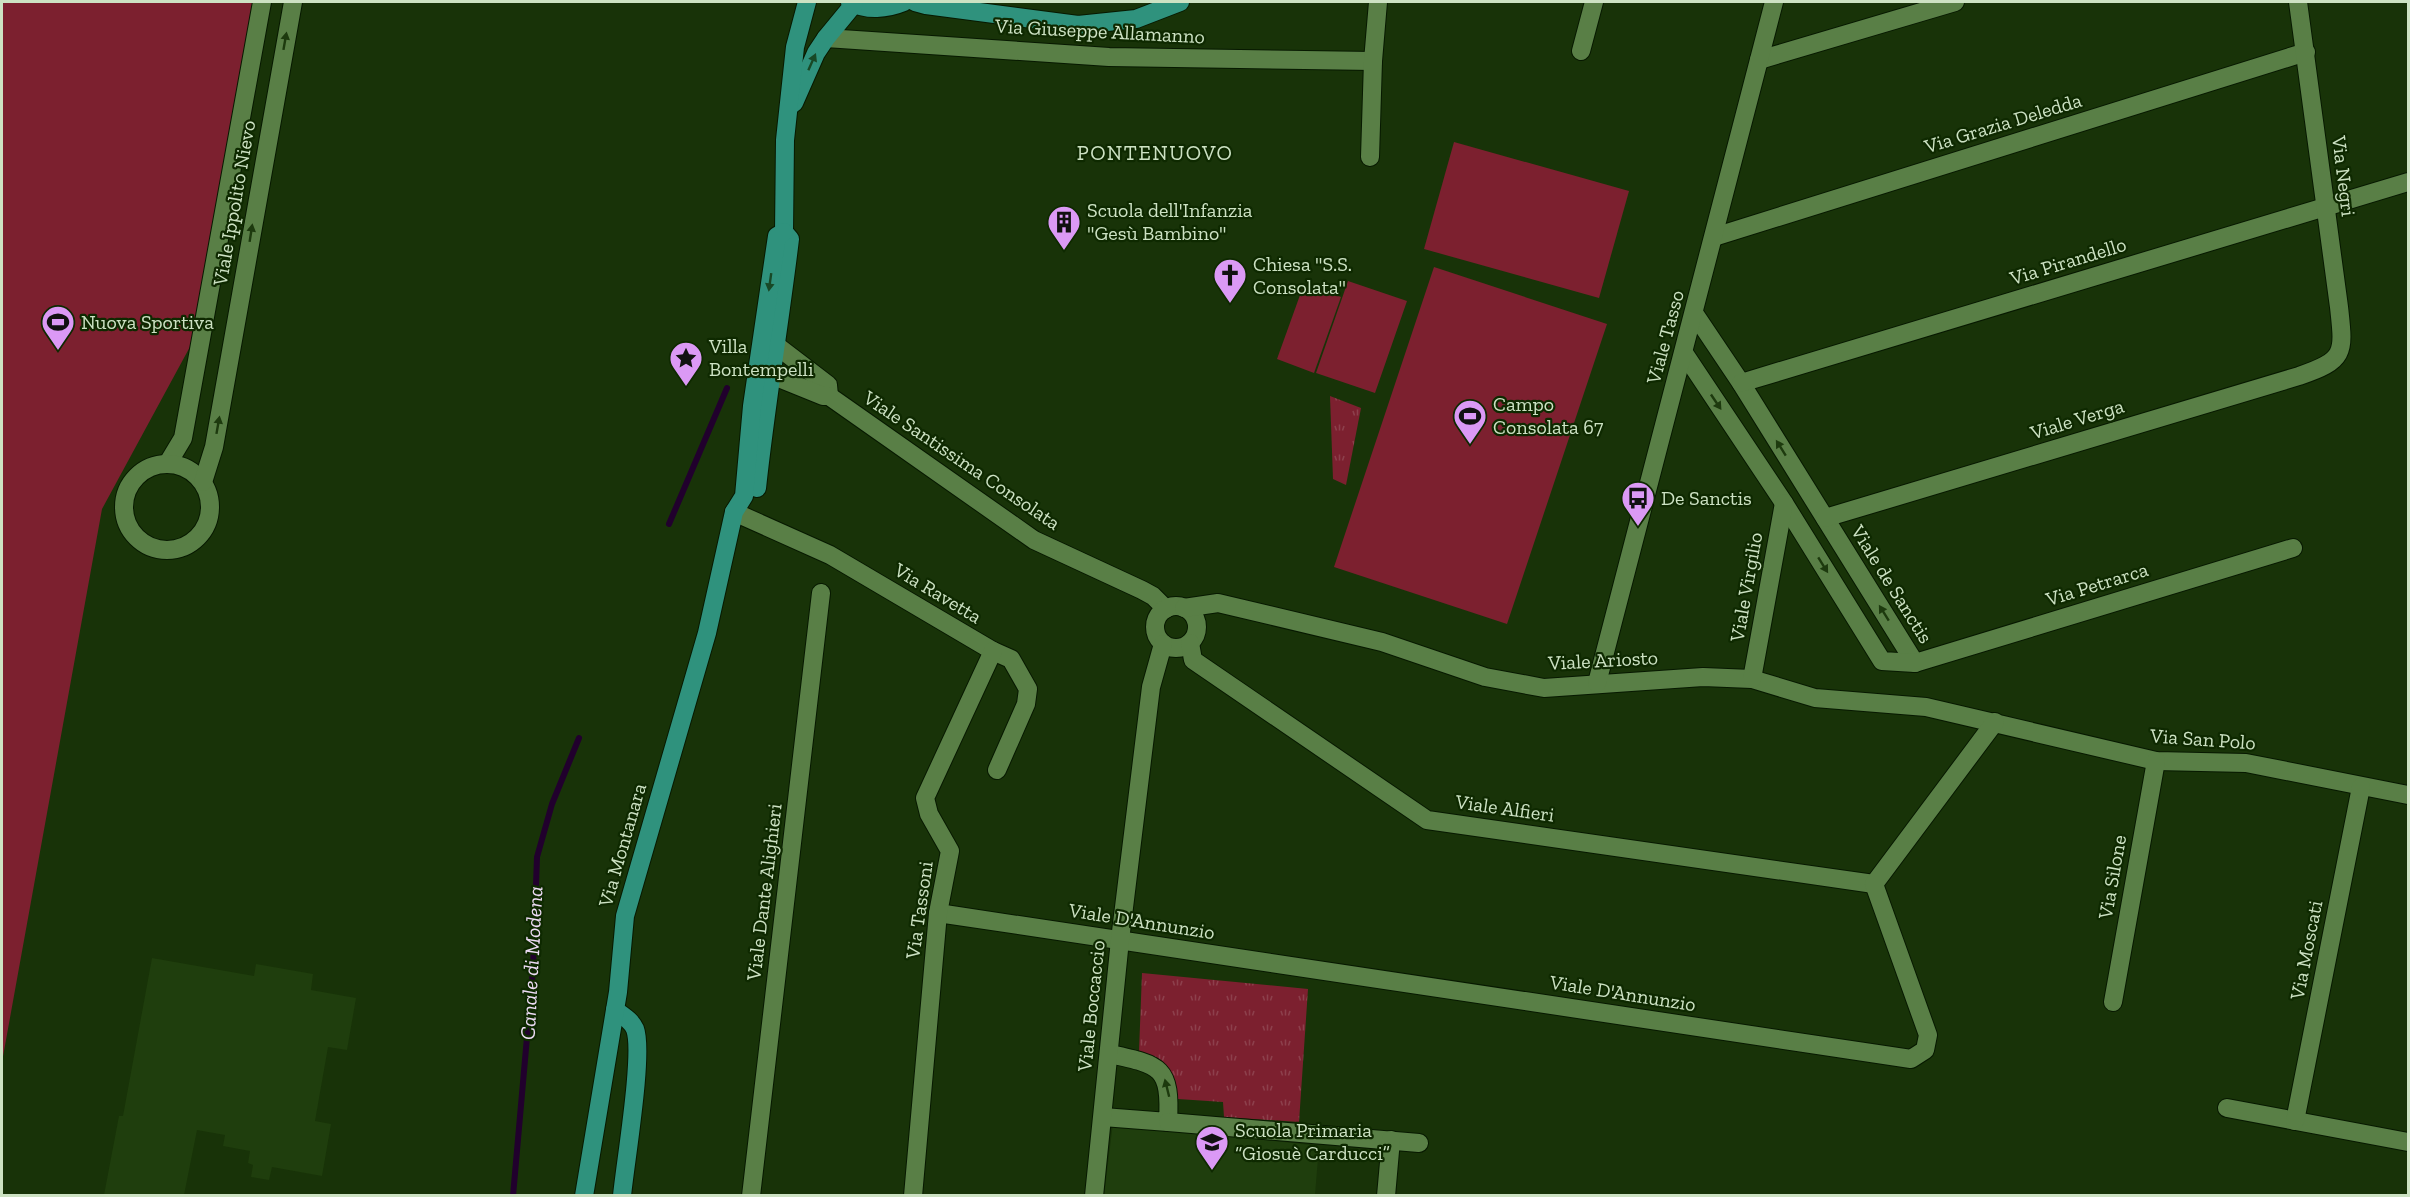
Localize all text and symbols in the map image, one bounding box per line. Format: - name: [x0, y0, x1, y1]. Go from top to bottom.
- street label: Via Giuseppe Allamanno: [994, 13, 1205, 48]
- one-way arrow: [281, 31, 290, 50]
- one-way arrow: [808, 54, 817, 71]
- street label: Via Grazia Deledda: [1921, 88, 2085, 159]
- street label: Viale Ippolito Nievo: [207, 118, 260, 289]
- street label: Via Negri: [2327, 133, 2361, 218]
- district label: PONTENUOVO: [1077, 140, 1233, 165]
- place label: Scuola dell'Infanzia "Gesù Bambino": [1087, 198, 1253, 245]
- building icon: Scuola dell'Infanzia "Gesù Bambino": [1046, 204, 1082, 251]
- one-way arrow: [247, 224, 256, 243]
- street label: Via Pirandello: [2006, 232, 2129, 290]
- place label: Chiesa "S.S. Consolata": [1253, 252, 1352, 299]
- church icon: Chiesa "S.S. Consolata": [1212, 257, 1248, 304]
- one-way arrow: [766, 273, 775, 292]
- street label: Viale Tasso: [1641, 288, 1689, 387]
- sports icon: Nuova Sportiva: [40, 304, 76, 351]
- place label: Nuova Sportiva: [81, 310, 214, 334]
- place label: Villa Bontempelli: [708, 334, 814, 381]
- place icon: Villa Bontempelli: [668, 340, 704, 387]
- street label: Viale Santissima Consolata: [858, 385, 1065, 535]
- place label: Campo Consolata 67: [1493, 392, 1604, 439]
- street label: Viale Verga: [2026, 393, 2127, 445]
- one-way arrow: [1711, 394, 1722, 410]
- sports icon: Campo Consolata 67: [1452, 398, 1488, 445]
- one-way arrow: [214, 416, 223, 435]
- one-way arrow: [1775, 440, 1786, 456]
- bus stop icon: De Sanctis: [1620, 480, 1656, 527]
- place label: De Sanctis: [1661, 486, 1752, 510]
- street label: Viale de Sanctis: [1846, 520, 1938, 648]
- street label: Viale Virgilio: [1724, 530, 1767, 645]
- street label: Via Ravetta: [889, 557, 986, 629]
- one-way arrow: [1817, 557, 1828, 573]
- street label: Via Petrarca: [2042, 557, 2151, 611]
- one-way arrow: [1879, 605, 1890, 621]
- street label: Viale Ariosto: [1546, 645, 1659, 675]
- street label: Via San Polo: [2149, 723, 2256, 755]
- street label: Via Montanara: [593, 780, 651, 911]
- street label: Viale Alfieri: [1453, 789, 1556, 827]
- street label: Viale Dante Alighieri: [741, 802, 787, 983]
- street label: Via Silone: [2093, 833, 2131, 922]
- street label: Via Tassoni: [900, 859, 938, 961]
- water label: Canale di Modena: [514, 885, 548, 1041]
- street label: Viale D'Annunzio: [1066, 897, 1217, 944]
- street label: Via Moscati: [2284, 898, 2327, 1003]
- street label: Viale Boccaccio: [1072, 939, 1110, 1074]
- street label: Viale D'Annunzio: [1547, 969, 1698, 1016]
- one-way arrow: [1161, 1079, 1171, 1097]
- place label: Scuola Primaria “Giosuè Carducci”: [1235, 1118, 1390, 1165]
- school or university icon: Scuola Primaria “Giosuè Carducci”: [1194, 1124, 1230, 1171]

